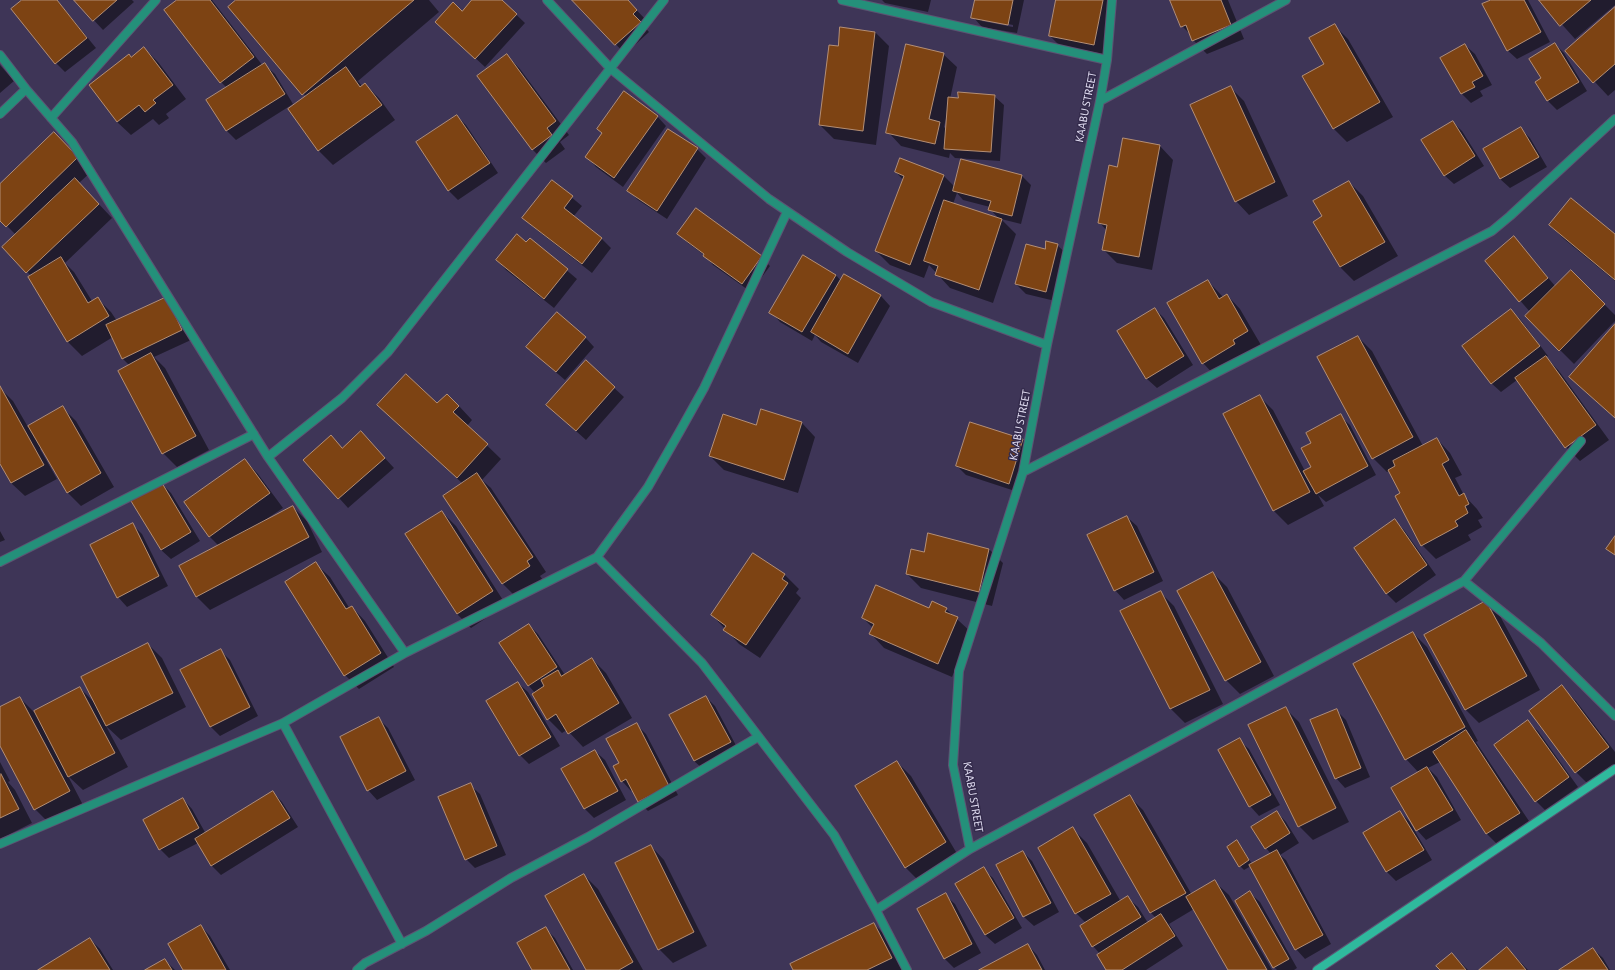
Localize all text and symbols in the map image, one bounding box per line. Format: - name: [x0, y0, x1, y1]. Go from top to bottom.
- street label: KAABU STREET: [1072, 70, 1100, 144]
- street label: KAABU STREET: [1006, 388, 1034, 462]
- street label: KAABU STREET: [960, 760, 986, 834]

